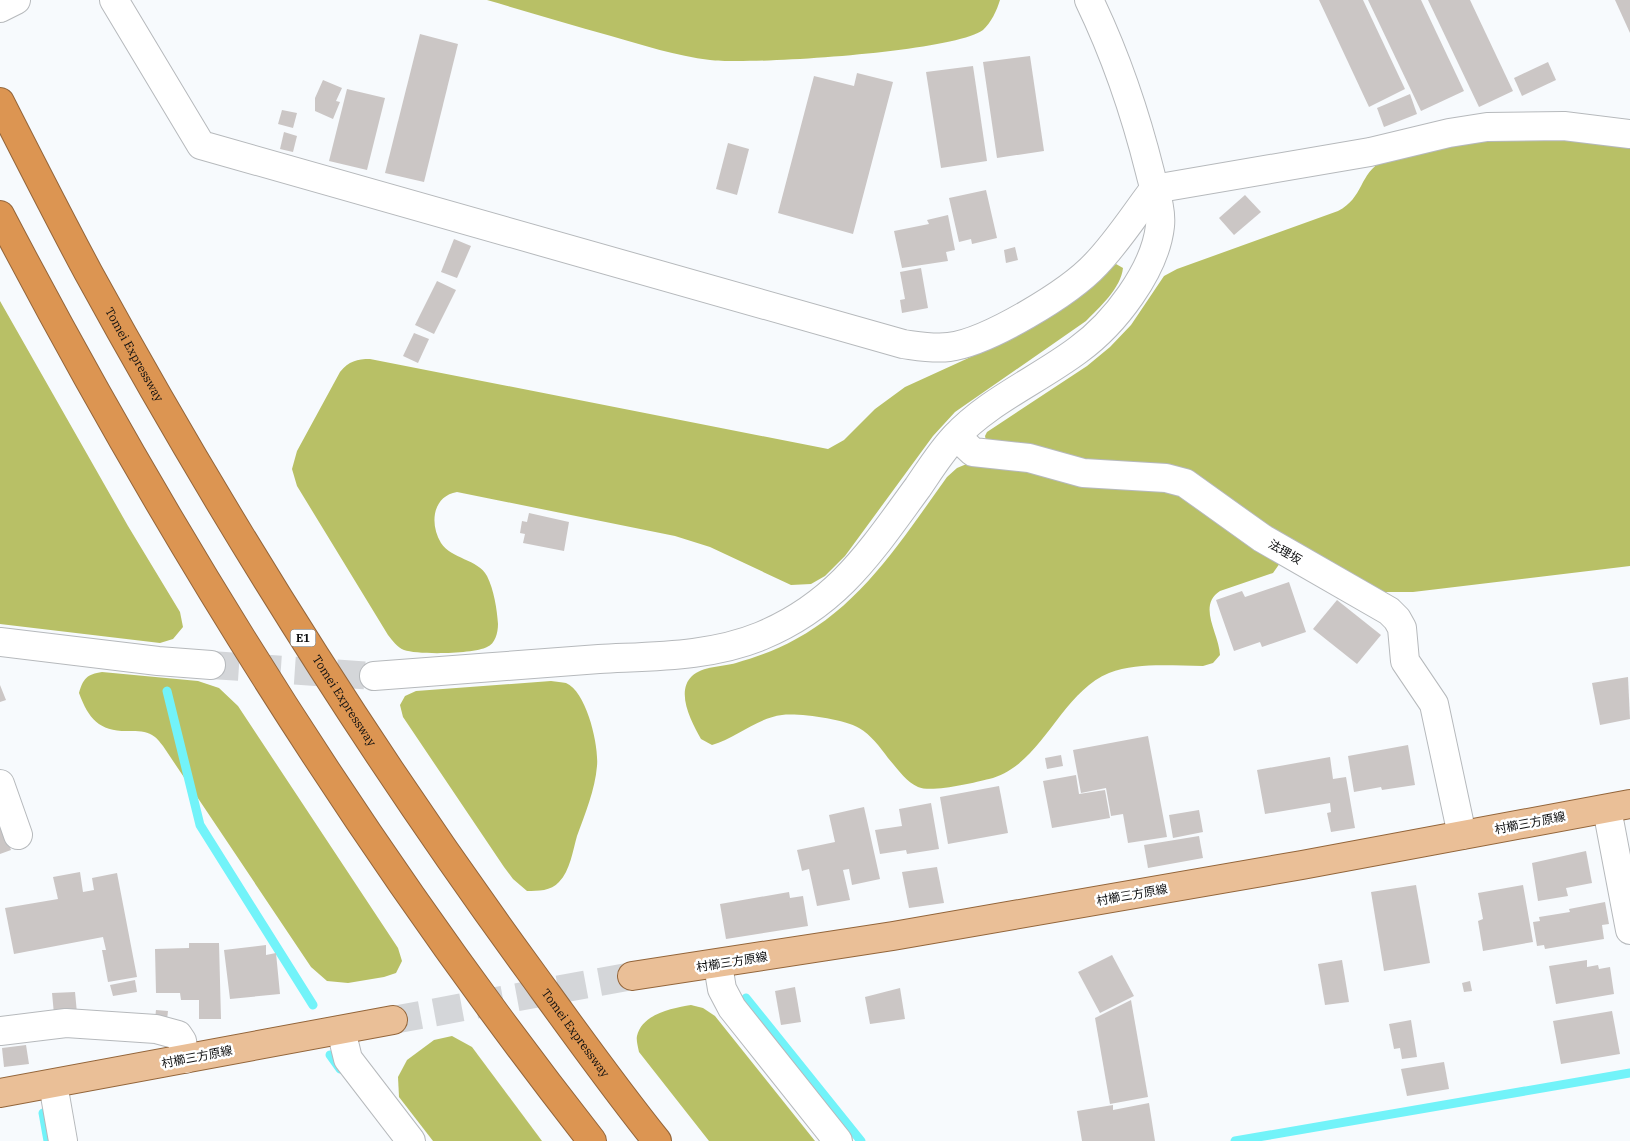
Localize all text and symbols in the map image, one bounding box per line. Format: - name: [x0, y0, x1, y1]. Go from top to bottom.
- street label: Tomei Expressway: [102, 305, 167, 405]
- street label: 法理坂: [1266, 536, 1305, 567]
- road number: E1: [290, 630, 316, 646]
- street label: Tomei Expressway: [309, 652, 380, 749]
- street label: 村櫛三方原線: [1493, 808, 1567, 837]
- street label: 村櫛三方原線: [1095, 881, 1169, 908]
- street label: 村櫛三方原線: [695, 948, 769, 975]
- street label: Tomei Expressway: [539, 986, 613, 1080]
- street label: 村櫛三方原線: [160, 1042, 234, 1071]

